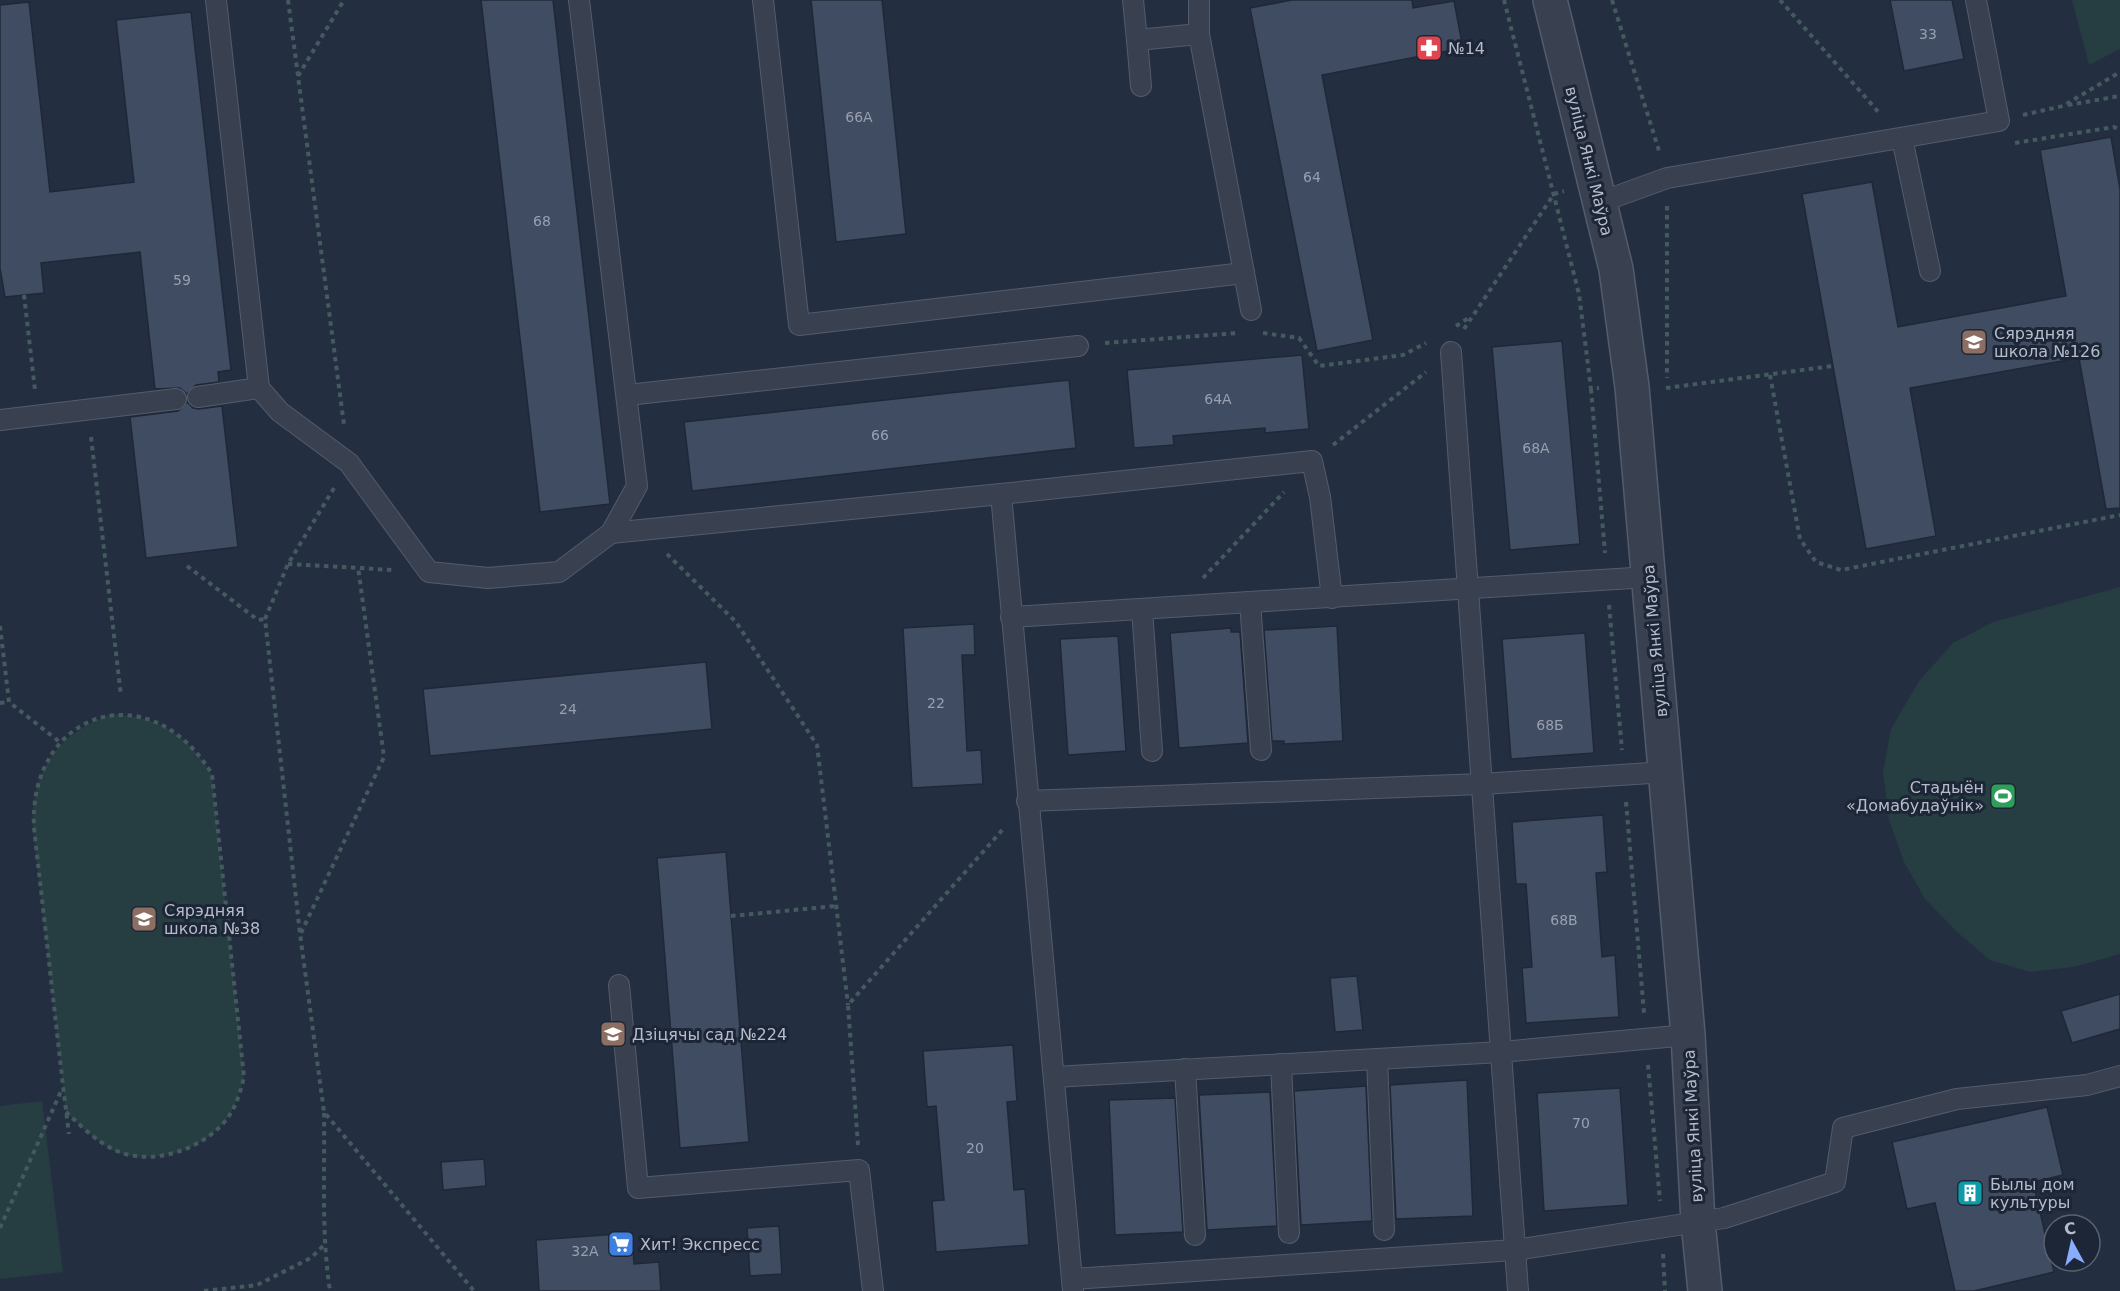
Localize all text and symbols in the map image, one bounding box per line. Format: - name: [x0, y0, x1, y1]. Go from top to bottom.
- house number: 33: [1919, 26, 1937, 42]
- pharmacy icon: №14: [1414, 33, 1444, 63]
- place label: №14: [1448, 39, 1485, 58]
- street label: вуліца Янкі Маўра: [1561, 84, 1617, 238]
- house number: 66А: [845, 109, 873, 125]
- house number: 64: [1303, 169, 1321, 185]
- house number: 68: [533, 213, 551, 229]
- house number: 59: [173, 272, 191, 288]
- place label: Сярэдняя школа №126: [1994, 324, 2100, 361]
- school or university icon: Сярэдняя школа №126: [1959, 327, 1989, 357]
- house number: 64А: [1204, 391, 1232, 407]
- house number: 66: [871, 427, 889, 443]
- house number: 68А: [1522, 440, 1550, 456]
- street label: вуліца Янкі Маўра: [1639, 564, 1671, 718]
- house number: 22: [927, 695, 945, 711]
- house number: 24: [559, 701, 577, 717]
- house number: 68Б: [1536, 717, 1564, 733]
- place label: Стадыён «Домабудаўнік»: [1846, 778, 1984, 815]
- sports icon: Стадыён «Домабудаўнік»: [1988, 781, 2018, 811]
- place label: Сярэдняя школа №38: [164, 901, 260, 938]
- school or university icon: Сярэдняя школа №38: [129, 904, 159, 934]
- house number: 68В: [1550, 912, 1578, 928]
- school or university icon: Дзіцячы сад №224: [598, 1019, 628, 1049]
- place label: Дзіцячы сад №224: [632, 1025, 787, 1044]
- street label: вуліца Янкі Маўра: [1680, 1049, 1706, 1203]
- house number: 70: [1572, 1115, 1590, 1131]
- house number: 20: [966, 1140, 984, 1156]
- place label: Былы дом культуры: [1990, 1175, 2074, 1212]
- building icon: Былы дом культуры: [1955, 1178, 1985, 1208]
- north arrow: [2042, 1213, 2102, 1273]
- text: С: [2063, 1218, 2077, 1239]
- supermarket icon: Хит! Экспресс: [606, 1229, 636, 1259]
- place label: Хит! Экспресс: [640, 1235, 760, 1254]
- house number: 32А: [571, 1243, 599, 1259]

